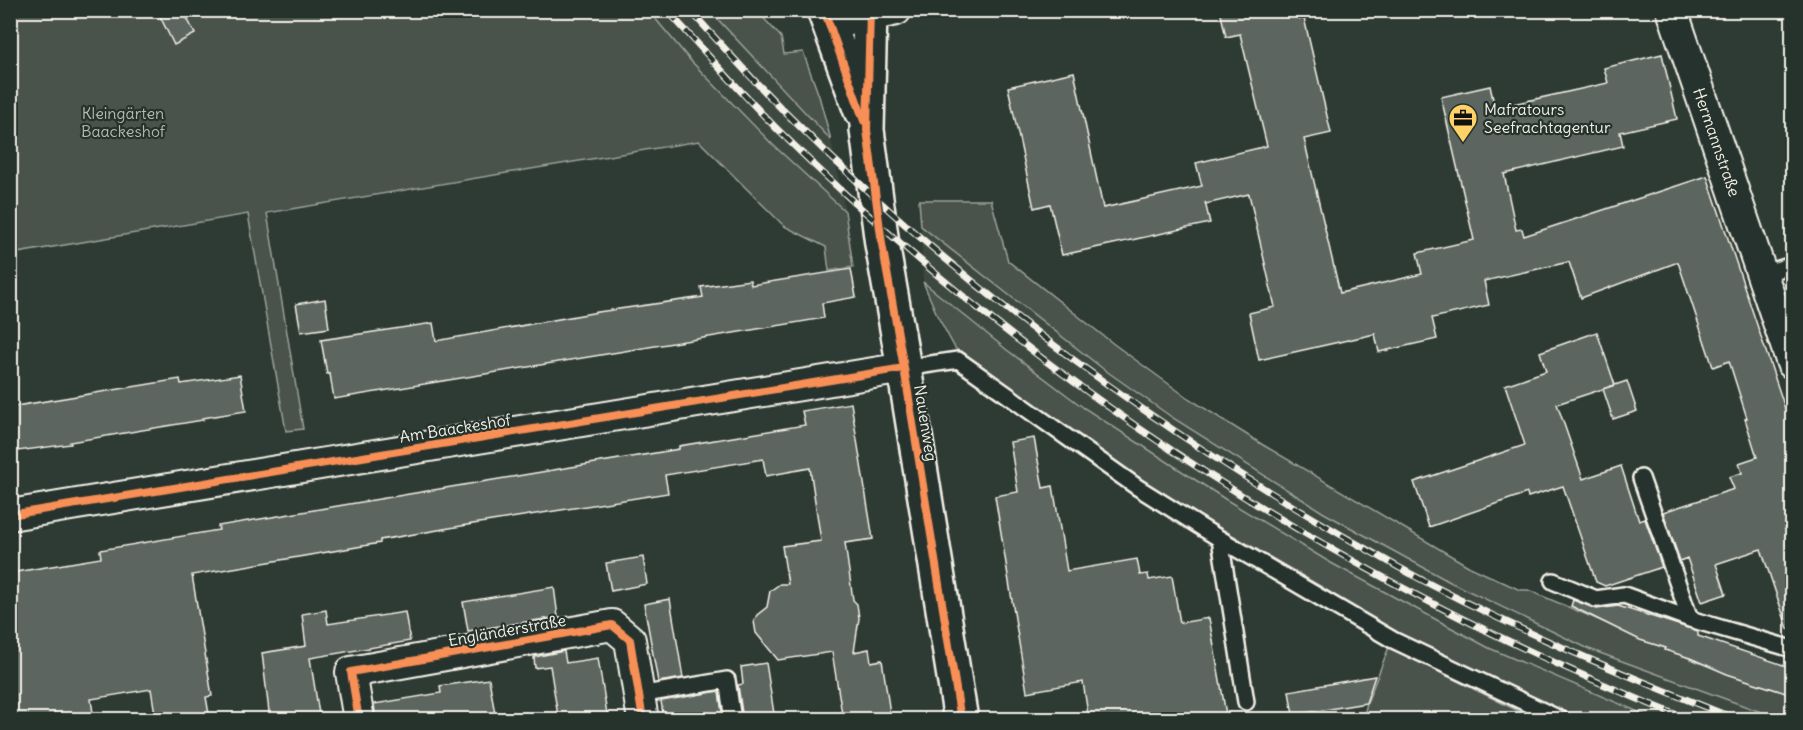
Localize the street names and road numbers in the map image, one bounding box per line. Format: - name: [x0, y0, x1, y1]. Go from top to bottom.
- street label: Hermannstraße: [1689, 85, 1745, 199]
- street label: Nauenweg: [910, 383, 942, 463]
- street label: Am Baackeshof: [398, 409, 513, 447]
- street label: Engländerstraße: [446, 610, 568, 650]

